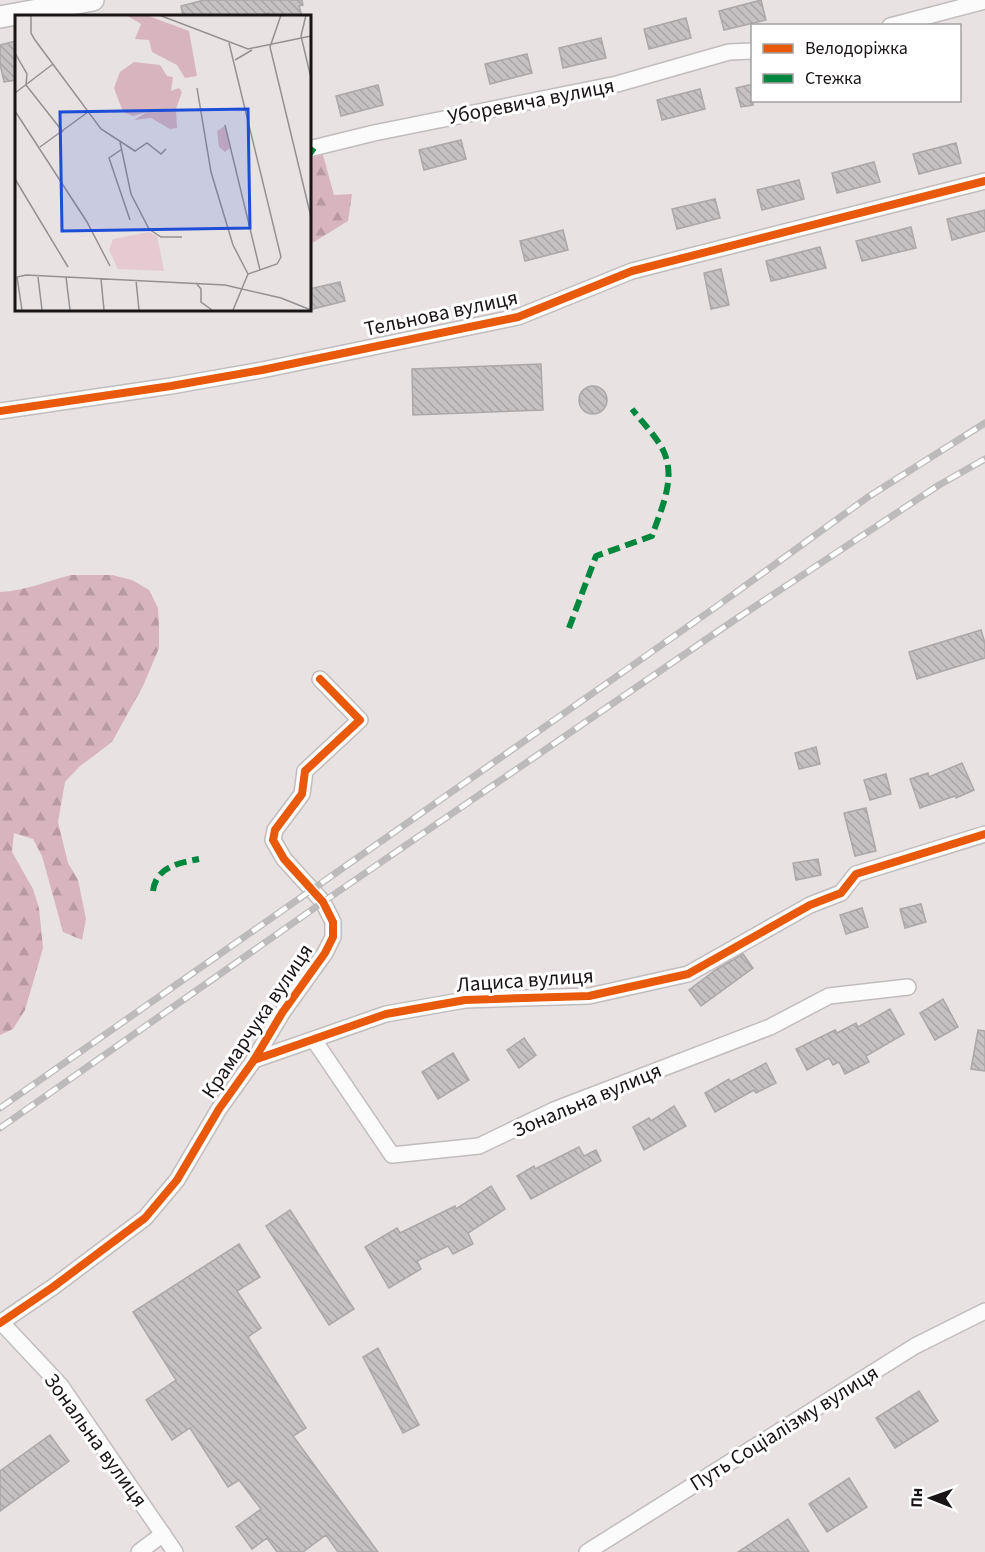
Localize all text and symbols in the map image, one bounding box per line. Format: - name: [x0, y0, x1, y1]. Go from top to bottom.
- inset map: [15, 15, 310, 310]
- legend: [751, 24, 961, 102]
- text: Велодоріжка: [805, 36, 908, 61]
- text: Стежка: [805, 66, 862, 91]
- street label: Уборевича вулиця: [445, 70, 617, 132]
- street label: Тельнова вулиця: [361, 282, 521, 344]
- street label: Крамарчука вулиця: [194, 938, 320, 1104]
- street label: Лациса вулиця: [455, 960, 595, 1000]
- street label: Зональна вулиця: [508, 1055, 666, 1145]
- street label: Путь Соціалізму вулиця: [684, 1358, 884, 1498]
- street label: Зональна вулиця: [37, 1367, 155, 1513]
- north arrow: [901, 1468, 961, 1528]
- text: Пн: [906, 1488, 928, 1508]

